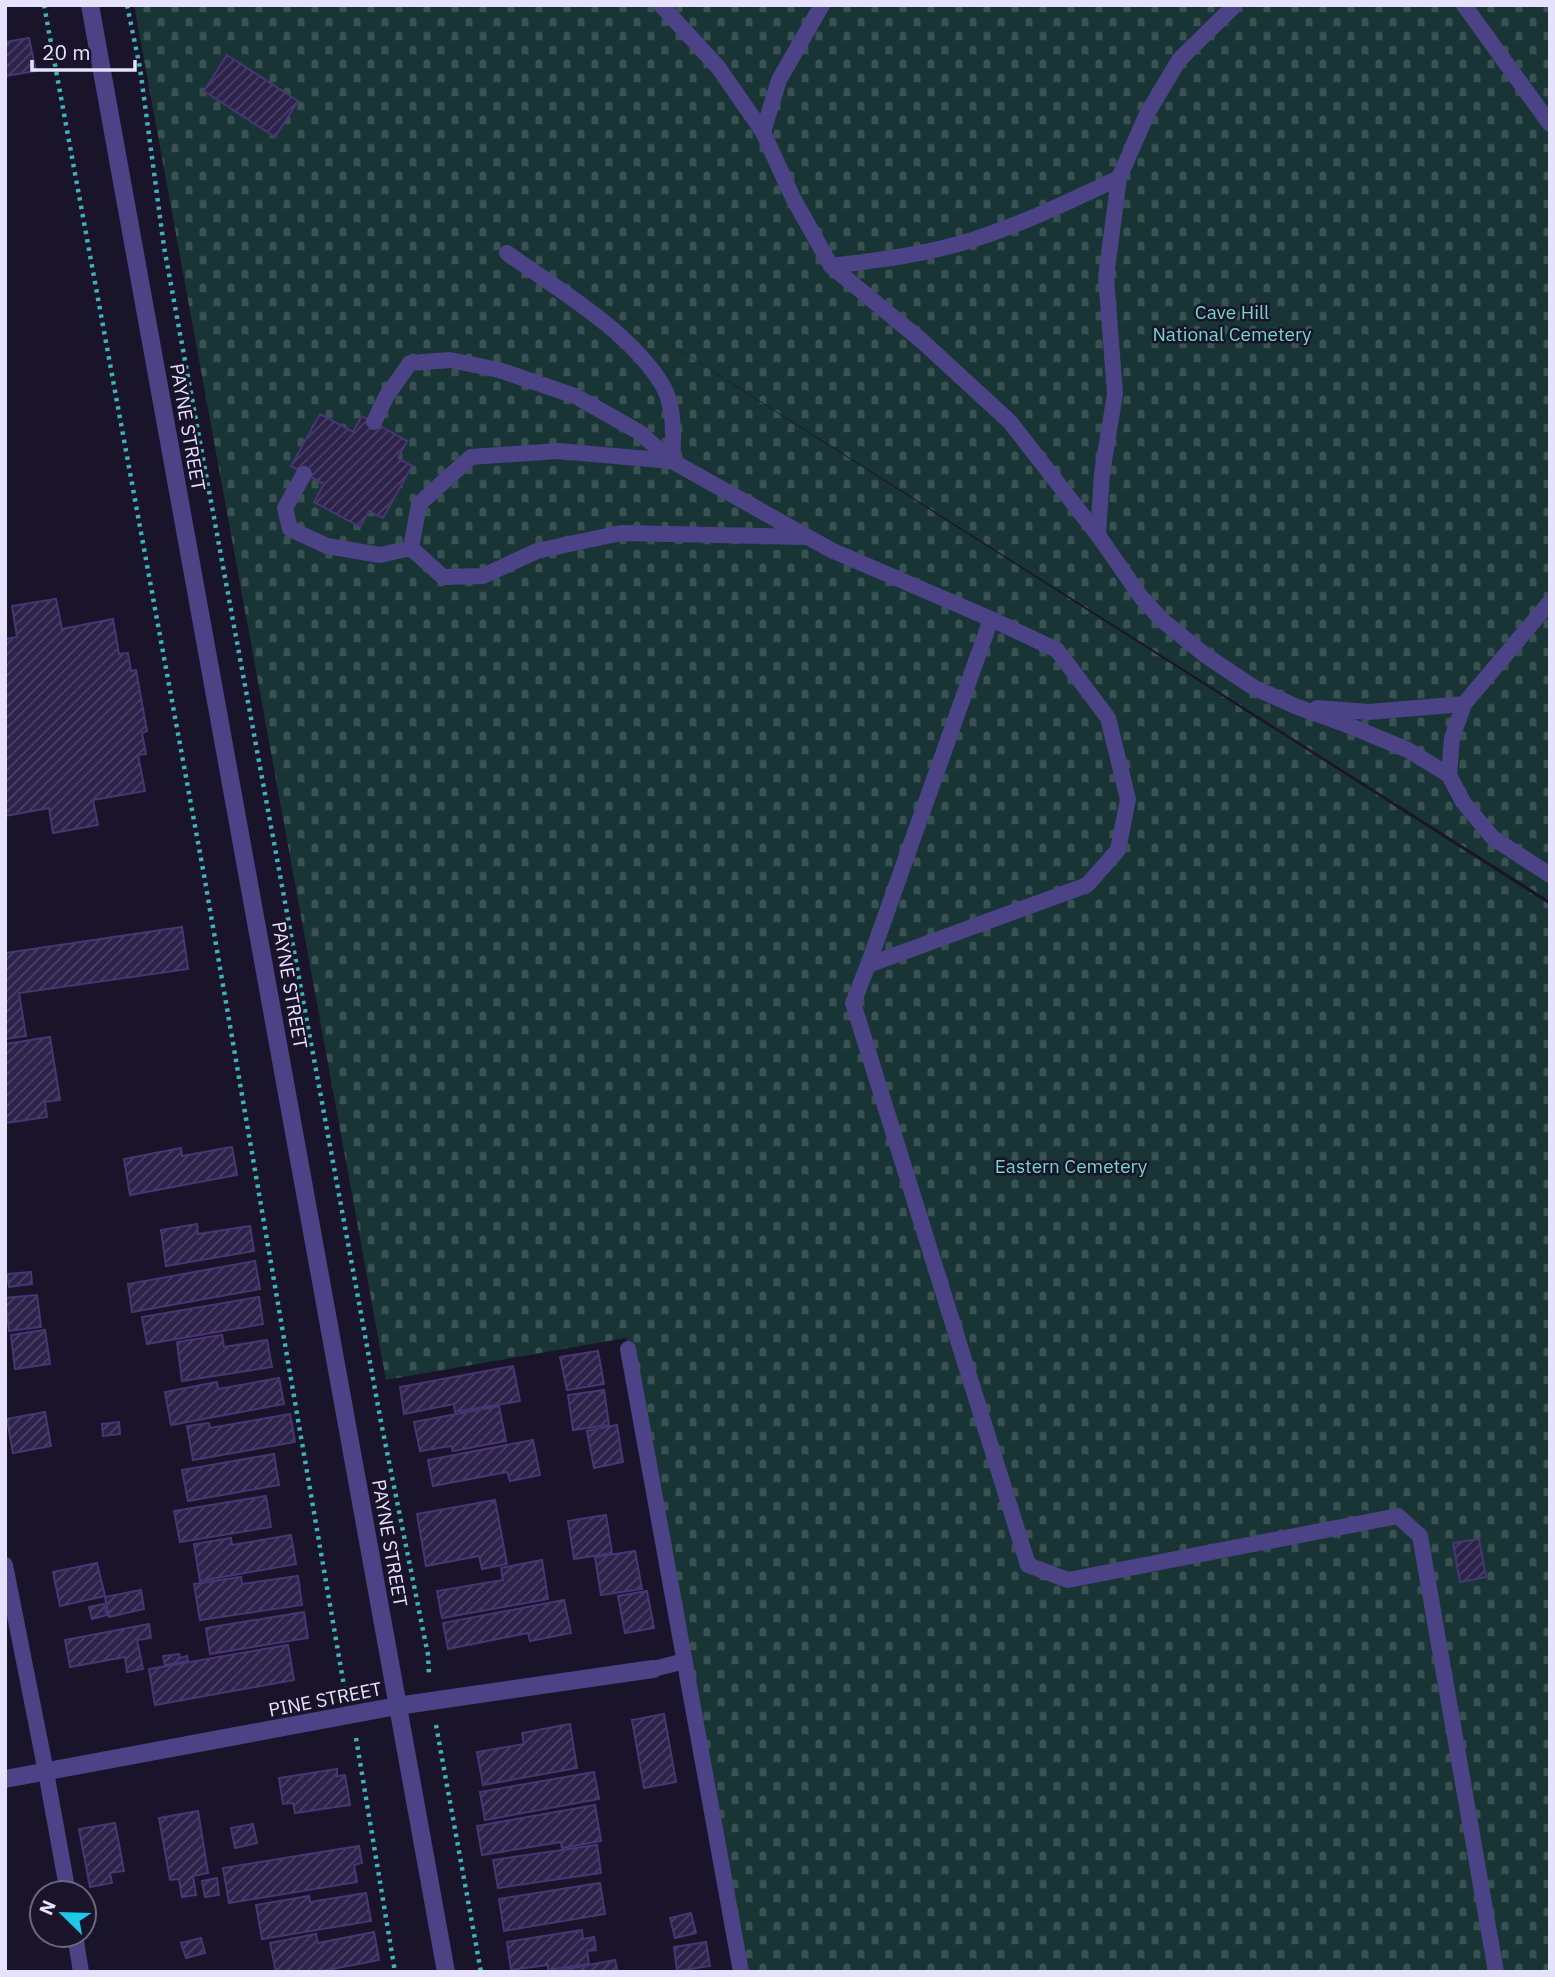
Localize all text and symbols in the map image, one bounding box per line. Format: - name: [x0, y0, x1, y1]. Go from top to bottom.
- scale bar: [32, 28, 135, 72]
- text: 20 m: [42, 38, 91, 66]
- park label: Cave Hill National Cemetery: [1152, 300, 1312, 346]
- street label: PAYNE STREET: [165, 361, 211, 493]
- street label: PAYNE STREET: [267, 919, 313, 1051]
- park label: Eastern Cemetery: [995, 1154, 1148, 1178]
- street label: PAYNE STREET: [367, 1477, 413, 1609]
- street label: PINE STREET: [266, 1676, 384, 1722]
- north arrow: [28, 1879, 98, 1949]
- text: N: [34, 1896, 61, 1918]

